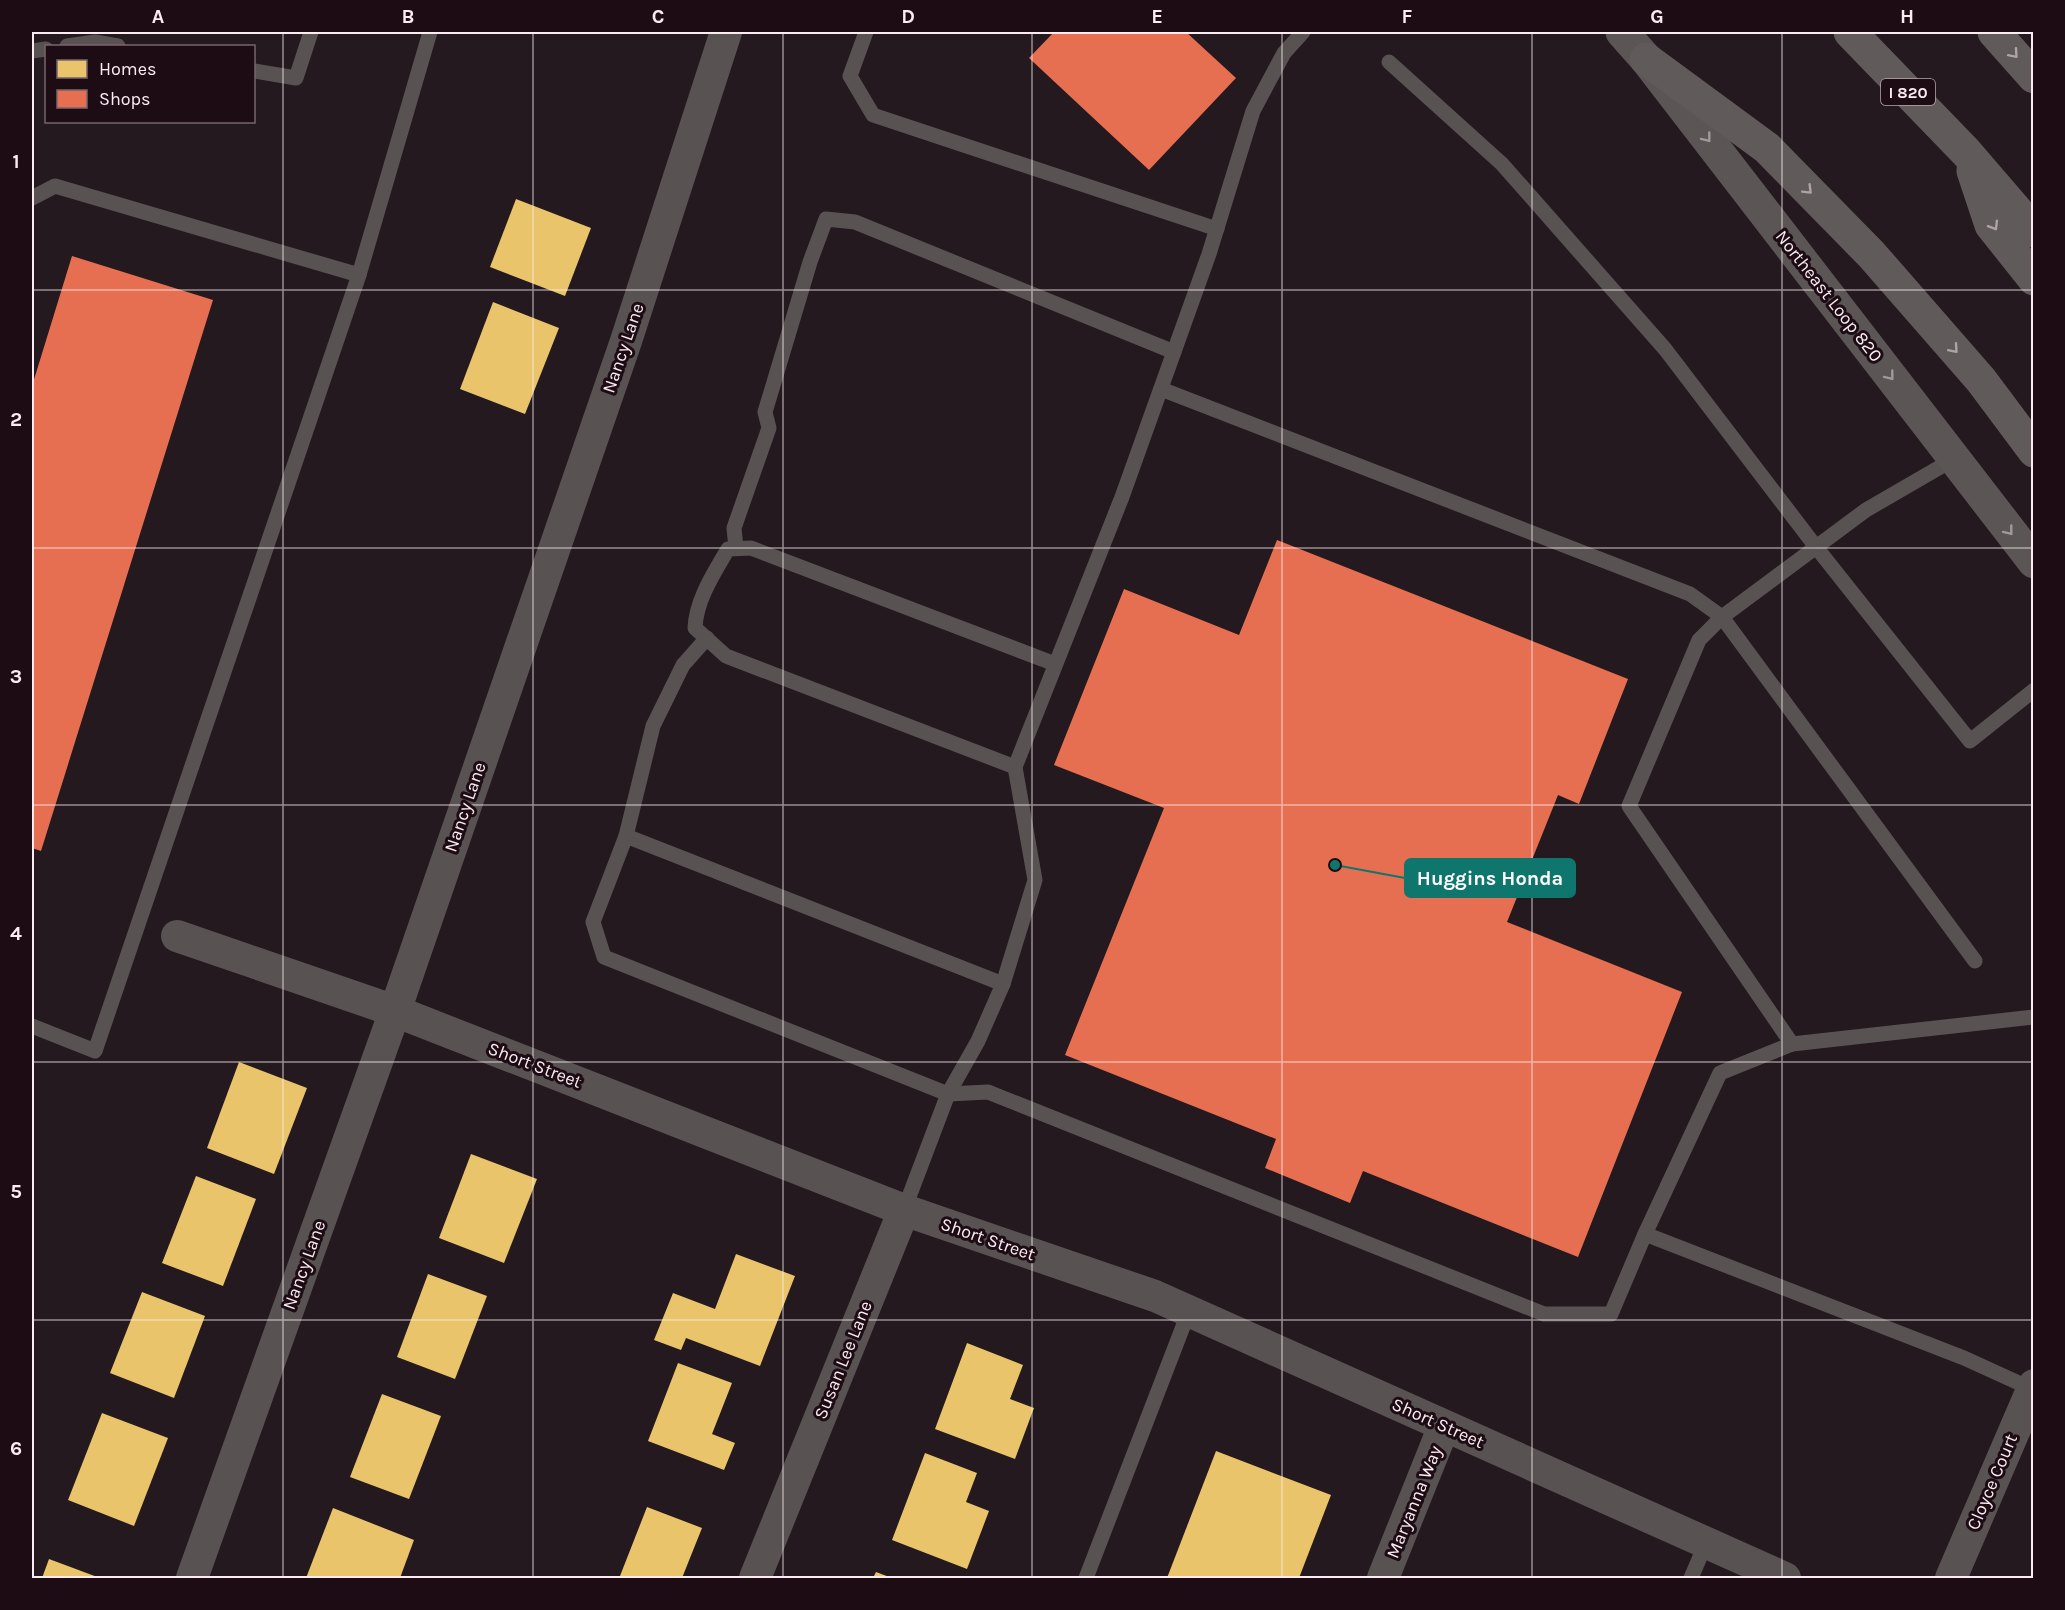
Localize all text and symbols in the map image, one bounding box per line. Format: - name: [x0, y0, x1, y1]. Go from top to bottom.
- text: A: [152, 5, 165, 28]
- text: B: [402, 5, 414, 28]
- text: C: [652, 5, 664, 28]
- text: D: [901, 5, 915, 28]
- text: E: [1151, 5, 1163, 28]
- text: F: [1402, 5, 1413, 28]
- text: G: [1650, 5, 1664, 28]
- text: H: [1900, 5, 1914, 28]
- legend: [45, 45, 255, 123]
- one-way arrow: [2007, 47, 2018, 58]
- text: Homes: [99, 58, 156, 80]
- road number: I 820: [1881, 79, 1935, 105]
- text: Shops: [99, 88, 151, 110]
- one-way arrow: [1700, 132, 1711, 143]
- text: 1: [12, 150, 20, 173]
- one-way arrow: [1801, 184, 1812, 194]
- one-way arrow: [1987, 220, 1998, 230]
- street label: Northeast Loop 820: [1771, 226, 1887, 366]
- street label: Nancy Lane: [597, 300, 649, 396]
- one-way arrow: [1947, 342, 1958, 353]
- one-way arrow: [1883, 370, 1894, 381]
- text: 2: [10, 408, 22, 431]
- one-way arrow: [2002, 524, 2013, 535]
- text: 3: [10, 665, 22, 688]
- street label: Nancy Lane: [439, 759, 491, 855]
- callout: Huggins Honda: [1405, 859, 1575, 897]
- text: Huggins Honda: [1417, 867, 1563, 890]
- text: 4: [10, 922, 22, 945]
- street label: Short Street: [485, 1037, 585, 1093]
- text: 5: [10, 1180, 22, 1203]
- street label: Short Street: [938, 1213, 1038, 1266]
- street label: Nancy Lane: [278, 1217, 330, 1313]
- street label: Susan Lee Lane: [809, 1298, 877, 1422]
- street label: Short Street: [1389, 1393, 1488, 1453]
- street label: Cloyce Court: [1962, 1430, 2022, 1533]
- text: 6: [10, 1437, 22, 1460]
- street label: Maryanna Way: [1381, 1442, 1447, 1562]

